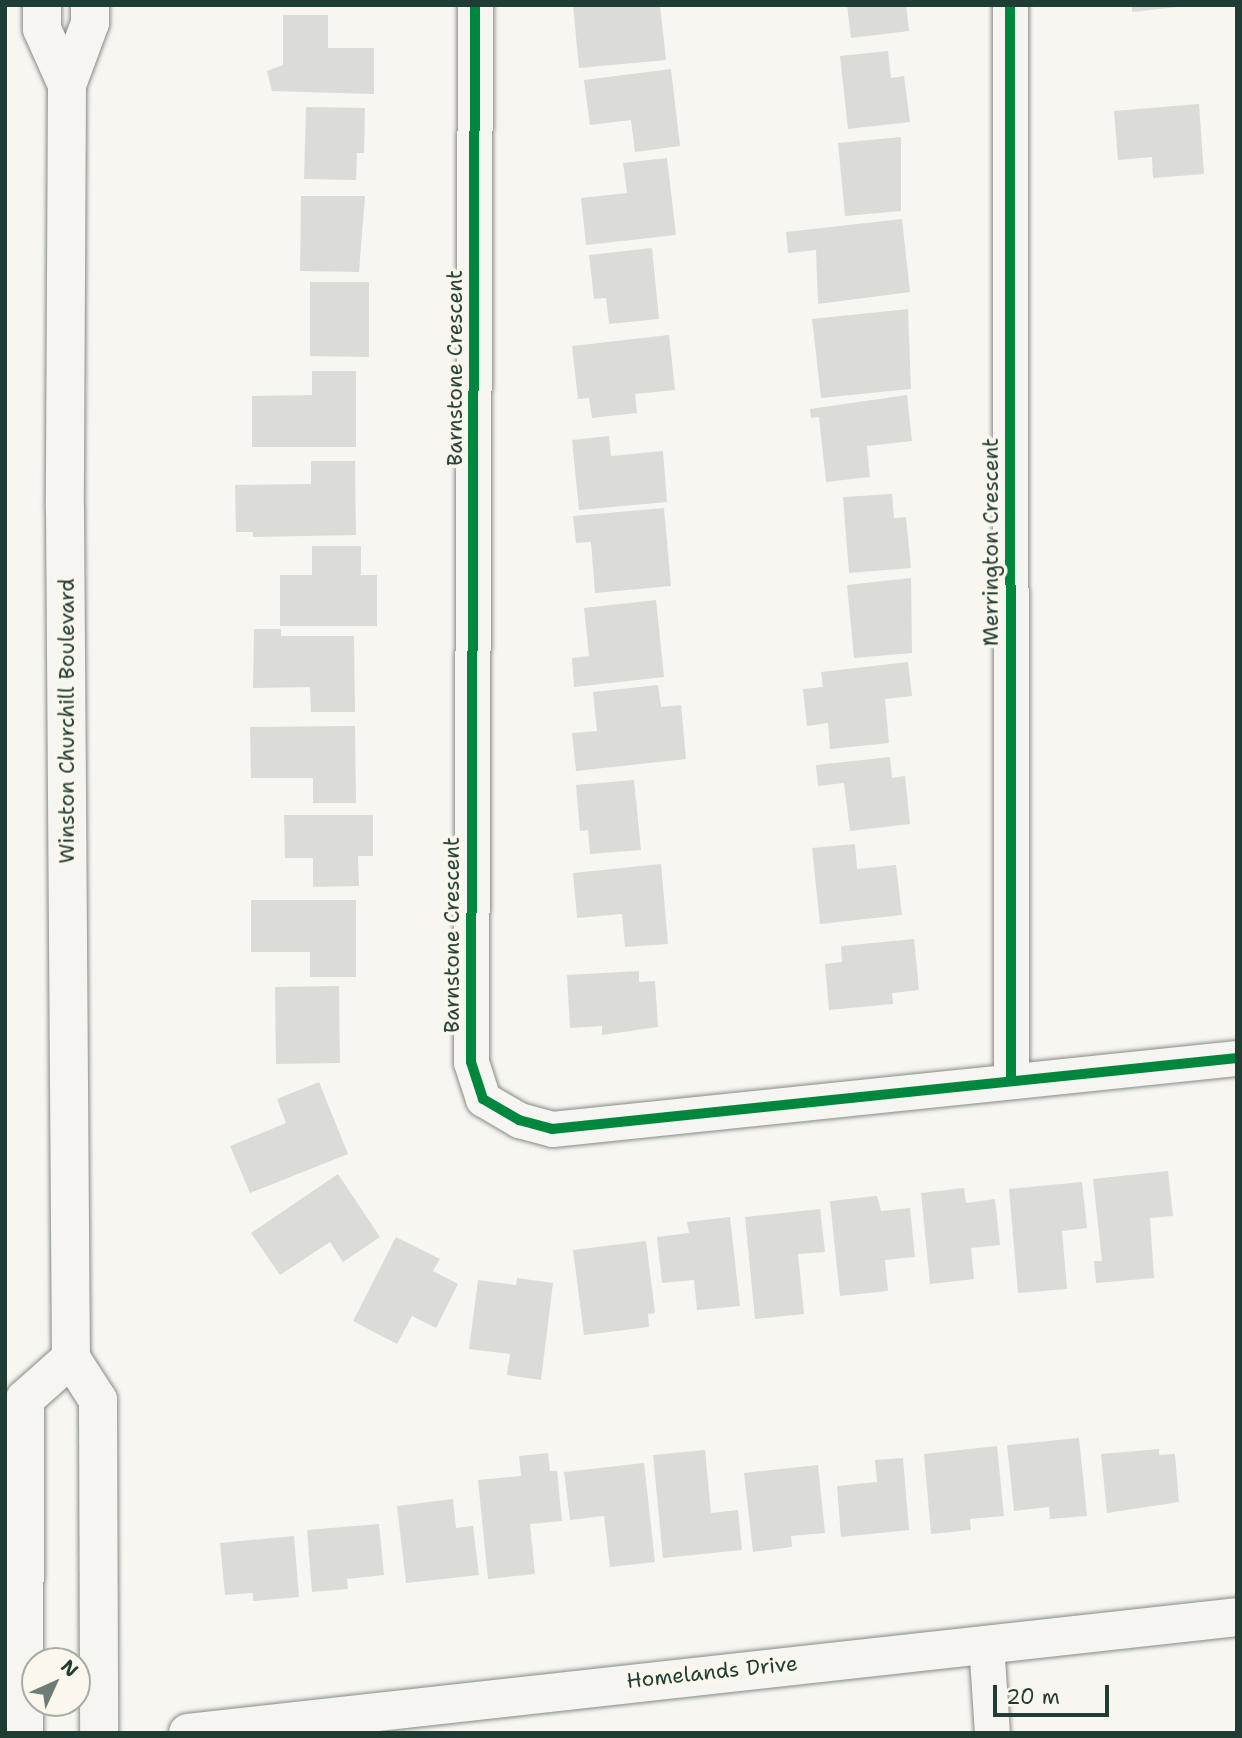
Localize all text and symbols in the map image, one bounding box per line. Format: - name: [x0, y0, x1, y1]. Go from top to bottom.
- street label: Barnstone Crescent: [442, 270, 468, 466]
- street label: Merrington Crescent: [978, 438, 1004, 646]
- street label: Winston Churchill Boulevard: [54, 578, 80, 864]
- street label: Barnstone Crescent: [439, 837, 465, 1033]
- north arrow: [21, 1647, 91, 1717]
- street label: Homelands Drive: [625, 1650, 799, 1694]
- text: N: [56, 1654, 84, 1682]
- scale bar: [997, 1672, 1112, 1716]
- text: 20 m: [1006, 1683, 1060, 1711]

